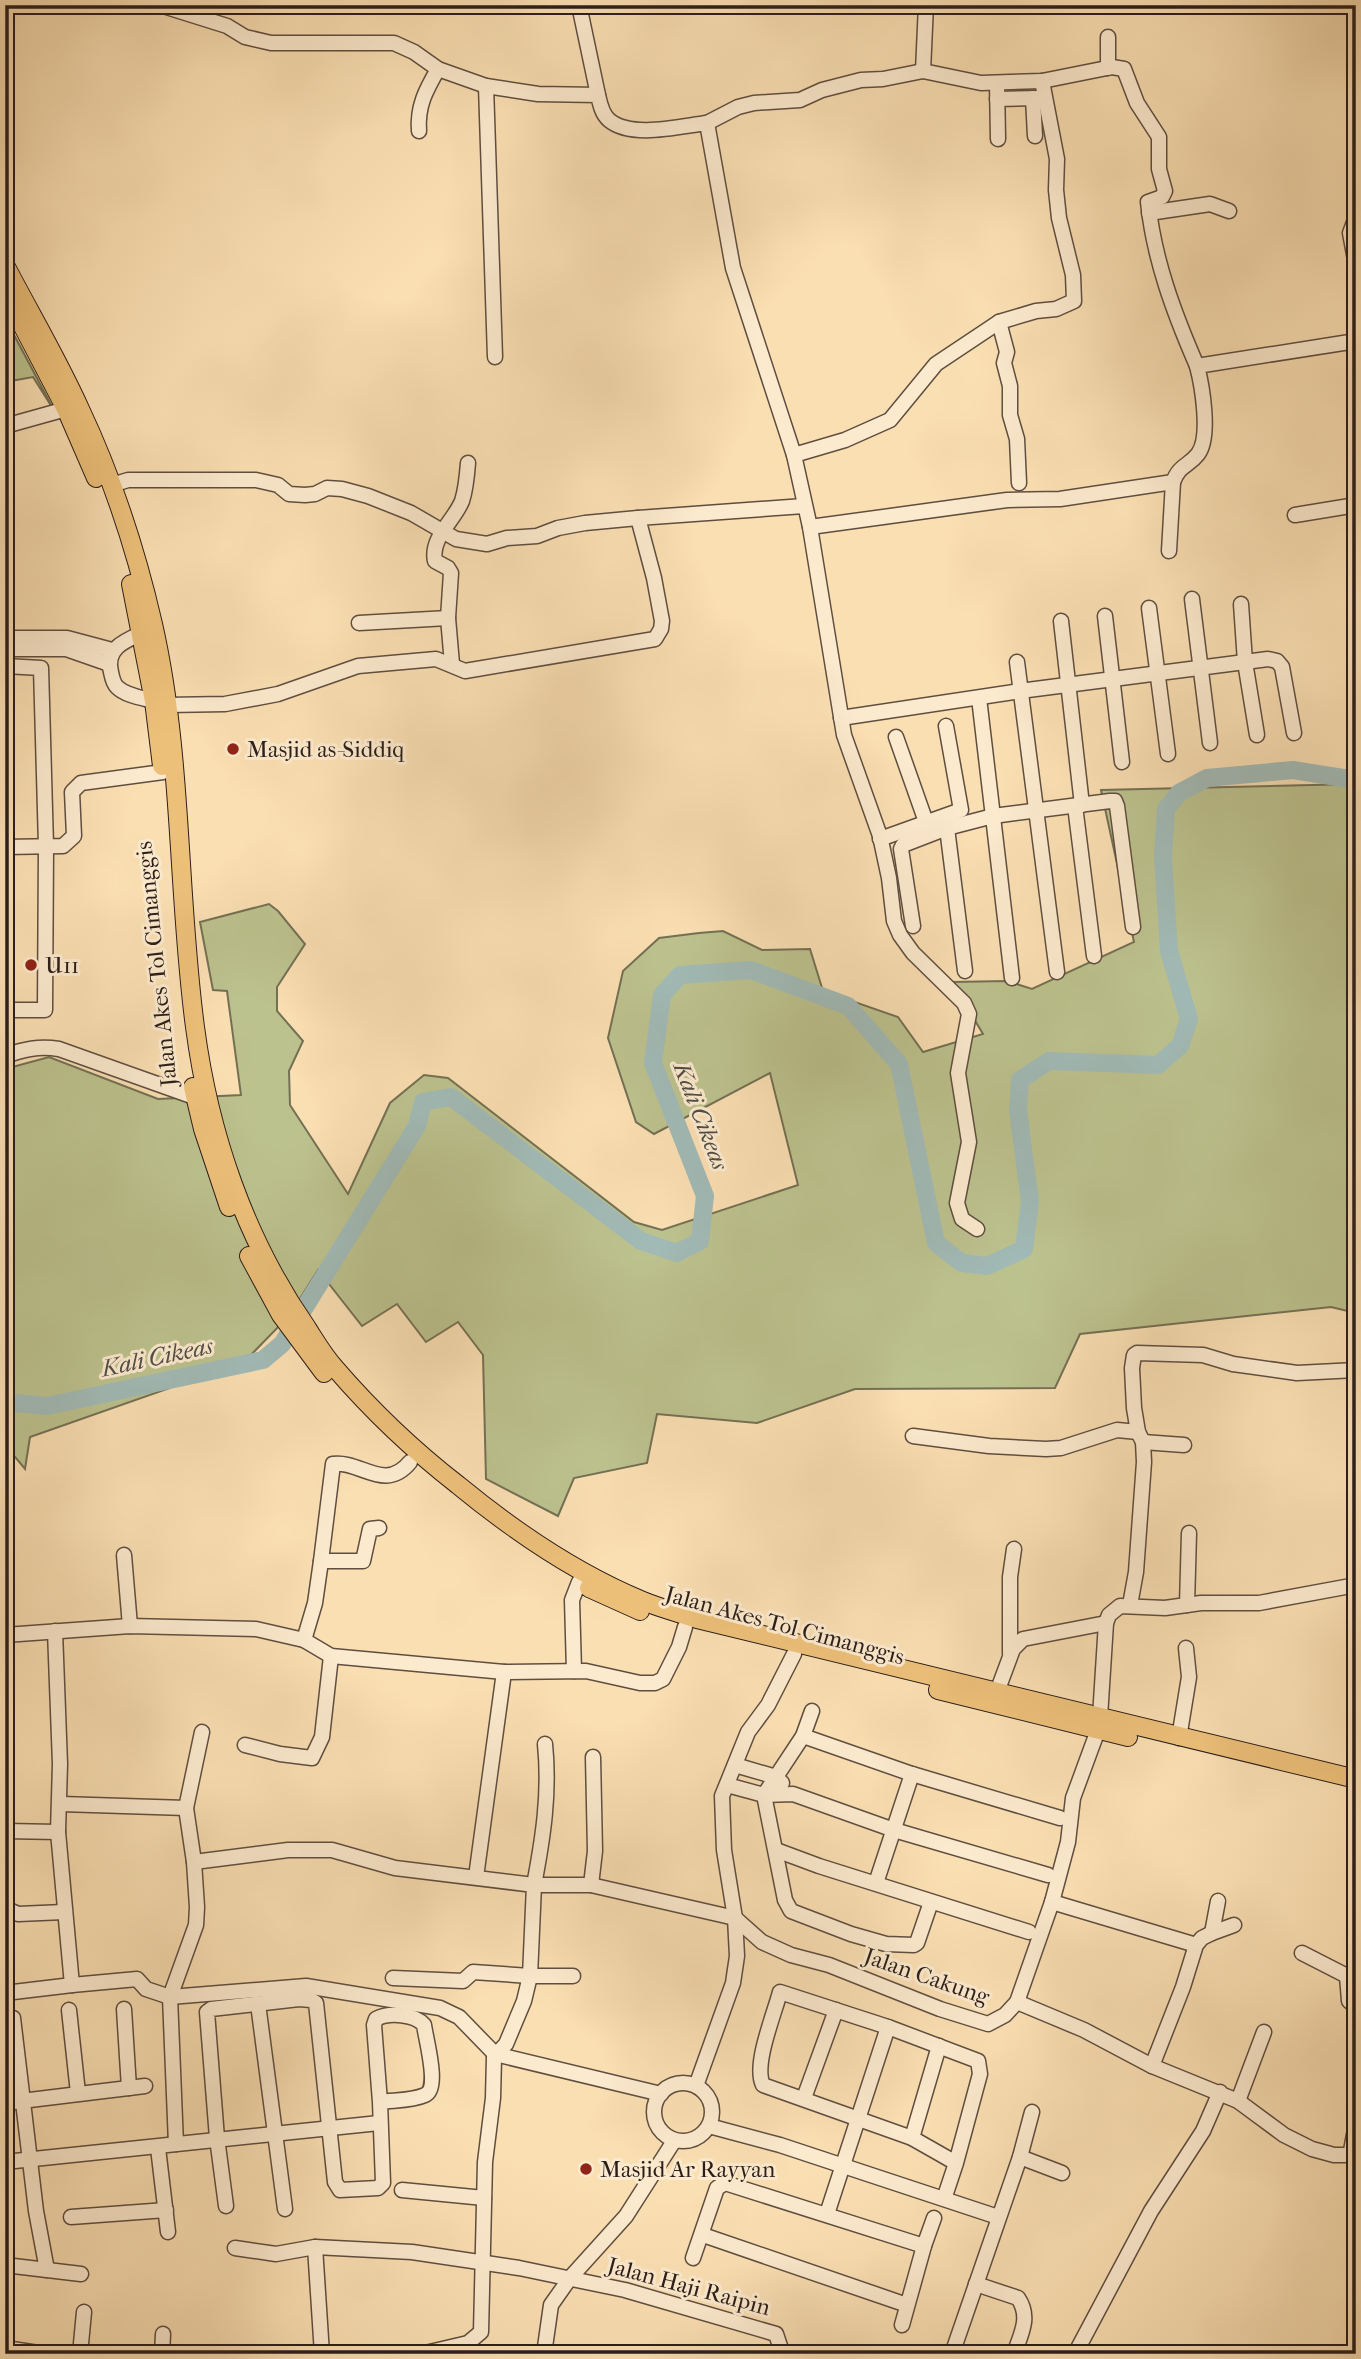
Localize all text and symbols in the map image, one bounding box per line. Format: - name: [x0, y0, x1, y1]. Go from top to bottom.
- place label: Masjid as-Siddiq: [247, 736, 405, 763]
- marker: Masjid as-Siddiq: [225, 741, 241, 757]
- street label: Jalan Akes Tol Cimanggis: [130, 840, 183, 1090]
- place label: U11: [45, 952, 79, 979]
- marker: U11: [23, 957, 39, 973]
- water label: Kali Cikeas: [667, 1056, 735, 1174]
- water label: Kali Cikeas: [97, 1331, 216, 1383]
- street label: Jalan Akes Tol Cimanggis: [660, 1580, 907, 1670]
- street label: Jalan Cakung: [859, 1942, 994, 2011]
- place label: Masjid Ar Rayyan: [600, 2156, 776, 2183]
- marker: Masjid Ar Rayyan: [578, 2161, 594, 2177]
- street label: Jalan Haji Raipin: [603, 2251, 774, 2321]

